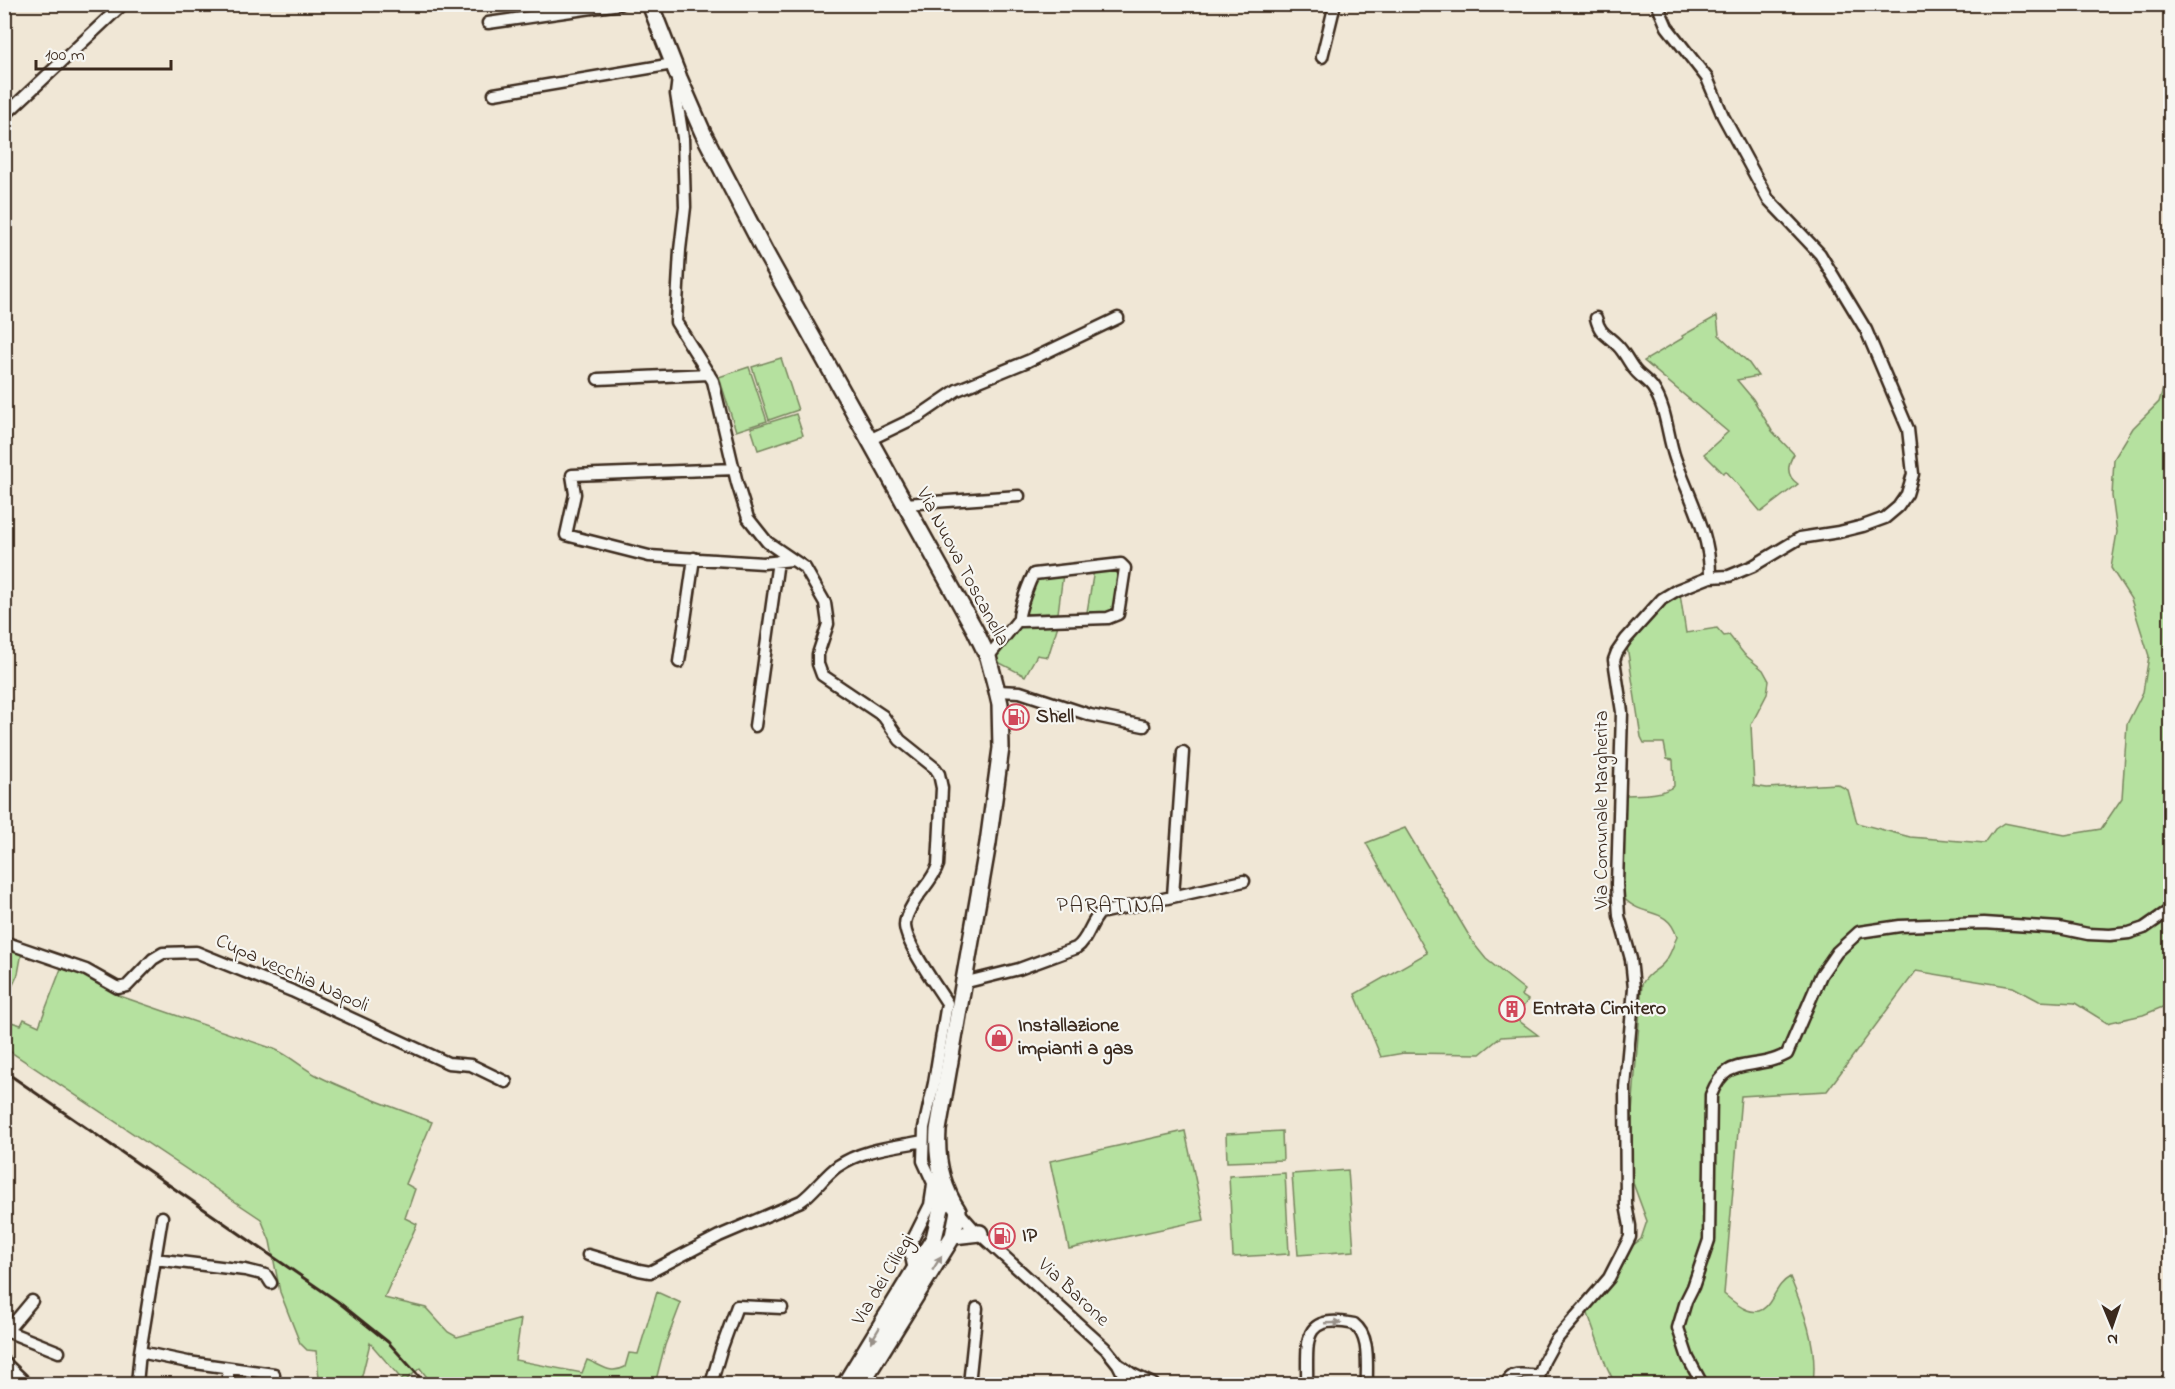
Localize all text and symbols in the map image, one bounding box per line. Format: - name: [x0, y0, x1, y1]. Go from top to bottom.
- scale bar: [36, 33, 171, 71]
- text: 100 m: [45, 43, 85, 69]
- street label: Via Nuova Toscanella: [907, 482, 1016, 651]
- fuel station icon: Shell: [1001, 702, 1031, 732]
- place label: Shell: [1036, 703, 1074, 732]
- street label: Via Comunale Margherita: [1588, 710, 1618, 911]
- district label: PARATINA: [1057, 891, 1165, 923]
- street label: Cupa vecchia Napoli: [211, 927, 373, 1021]
- building icon: Entrata Cimitero: [1497, 994, 1527, 1024]
- place label: Entrata Cimitero: [1532, 995, 1666, 1024]
- place label: Installazione impianti a gas: [1018, 1012, 1133, 1065]
- shop icon: Installazione impianti a gas: [984, 1023, 1014, 1053]
- fuel station icon: IP: [987, 1221, 1017, 1251]
- place label: IP: [1022, 1222, 1038, 1251]
- street label: Via dei Ciliegi: [845, 1229, 923, 1332]
- street label: Via Barone: [1030, 1251, 1116, 1334]
- one-way arrow: [931, 1255, 942, 1271]
- north arrow: [2082, 1296, 2142, 1356]
- one-way arrow: [1324, 1318, 1343, 1327]
- one-way arrow: [870, 1327, 880, 1344]
- text: N: [2106, 1327, 2118, 1351]

